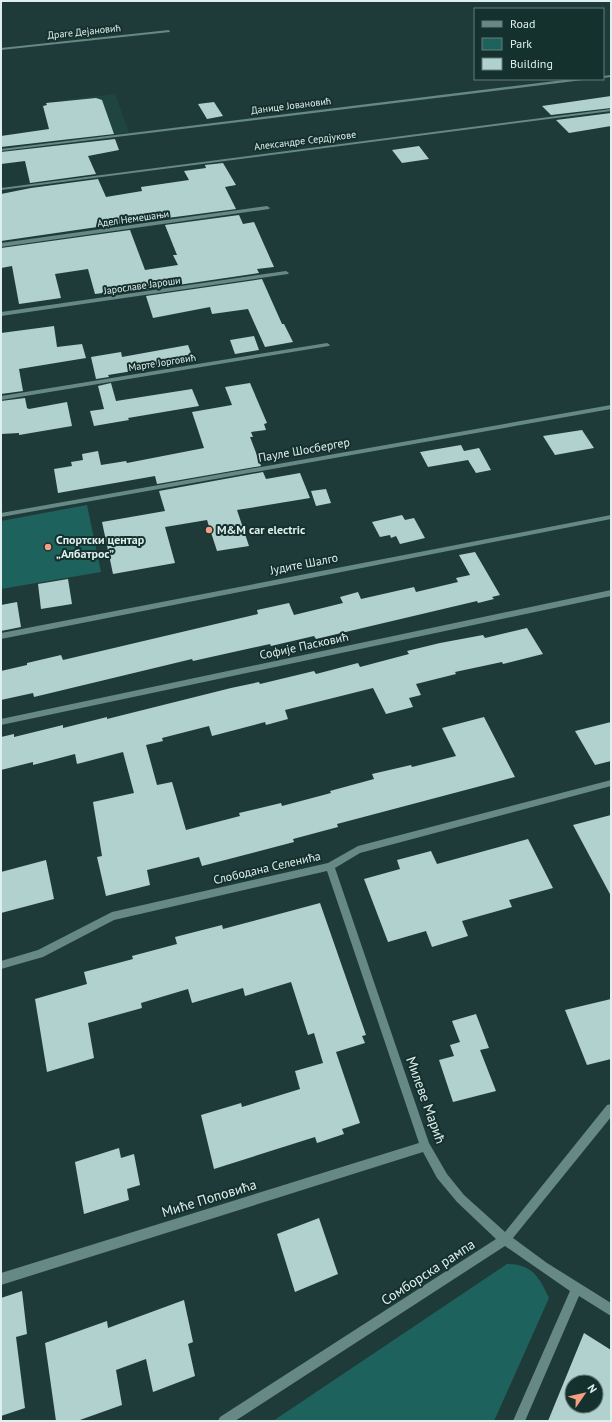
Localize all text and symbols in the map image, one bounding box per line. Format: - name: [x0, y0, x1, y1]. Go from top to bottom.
- legend: [474, 8, 604, 80]
- text: Road: [510, 16, 535, 31]
- street label: Драге Дејановић: [47, 21, 121, 42]
- text: Park: [510, 36, 532, 51]
- text: Building: [510, 56, 553, 71]
- street label: Данице Јовановић: [250, 94, 332, 117]
- street label: Александре Сердјукове: [253, 128, 357, 153]
- street label: Адел Немешањи: [96, 207, 170, 230]
- street label: Јарославе Јароши: [102, 274, 181, 297]
- street label: Марте Јорговић: [127, 351, 197, 374]
- street label: Пауле Шосбергер: [257, 434, 351, 465]
- place label: M&M car electric: [217, 522, 305, 537]
- marker: M&M car electric: [204, 525, 214, 535]
- place label: Спортски центар „Албатрос”: [56, 532, 145, 561]
- marker: Спортски центар „Албатрос”: [43, 542, 53, 552]
- street label: Јудите Шалго: [268, 550, 339, 578]
- street label: Софије Пасковић: [258, 629, 350, 662]
- street label: Слободана Селенића: [212, 848, 322, 887]
- street label: Милеве Марић: [402, 1054, 450, 1146]
- street label: Миће Поповића: [159, 1175, 259, 1221]
- street label: Сомборска рампа: [378, 1235, 478, 1309]
- north arrow: [564, 1374, 604, 1414]
- text: N: [584, 1381, 600, 1395]

